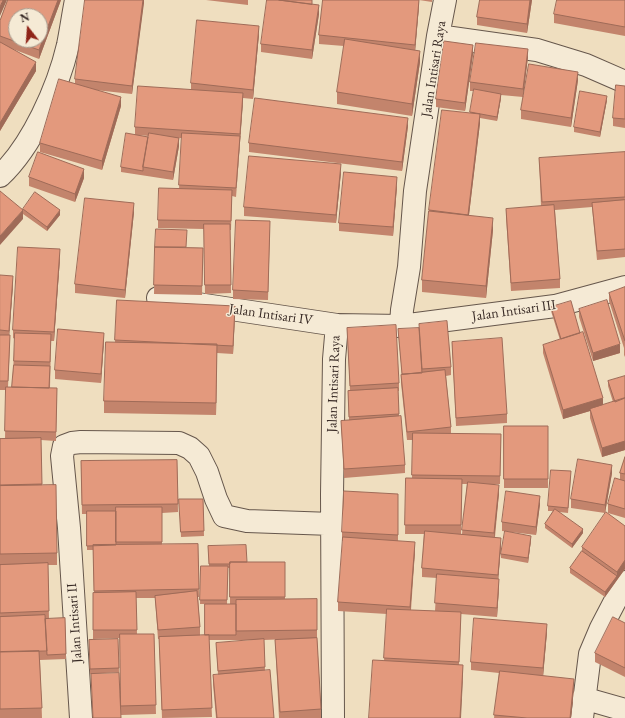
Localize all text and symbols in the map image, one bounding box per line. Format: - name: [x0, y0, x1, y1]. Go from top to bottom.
- north arrow: [8, 8, 48, 48]
- text: N: [18, 9, 31, 25]
- street label: Jalan Intisari Raya: [418, 20, 450, 118]
- street label: Jalan Intisari III: [471, 297, 557, 325]
- street label: Jalan Intisari IV: [228, 301, 314, 329]
- street label: Jalan Intisari Raya: [324, 335, 344, 433]
- street label: Jalan Intisari II: [64, 583, 86, 663]

